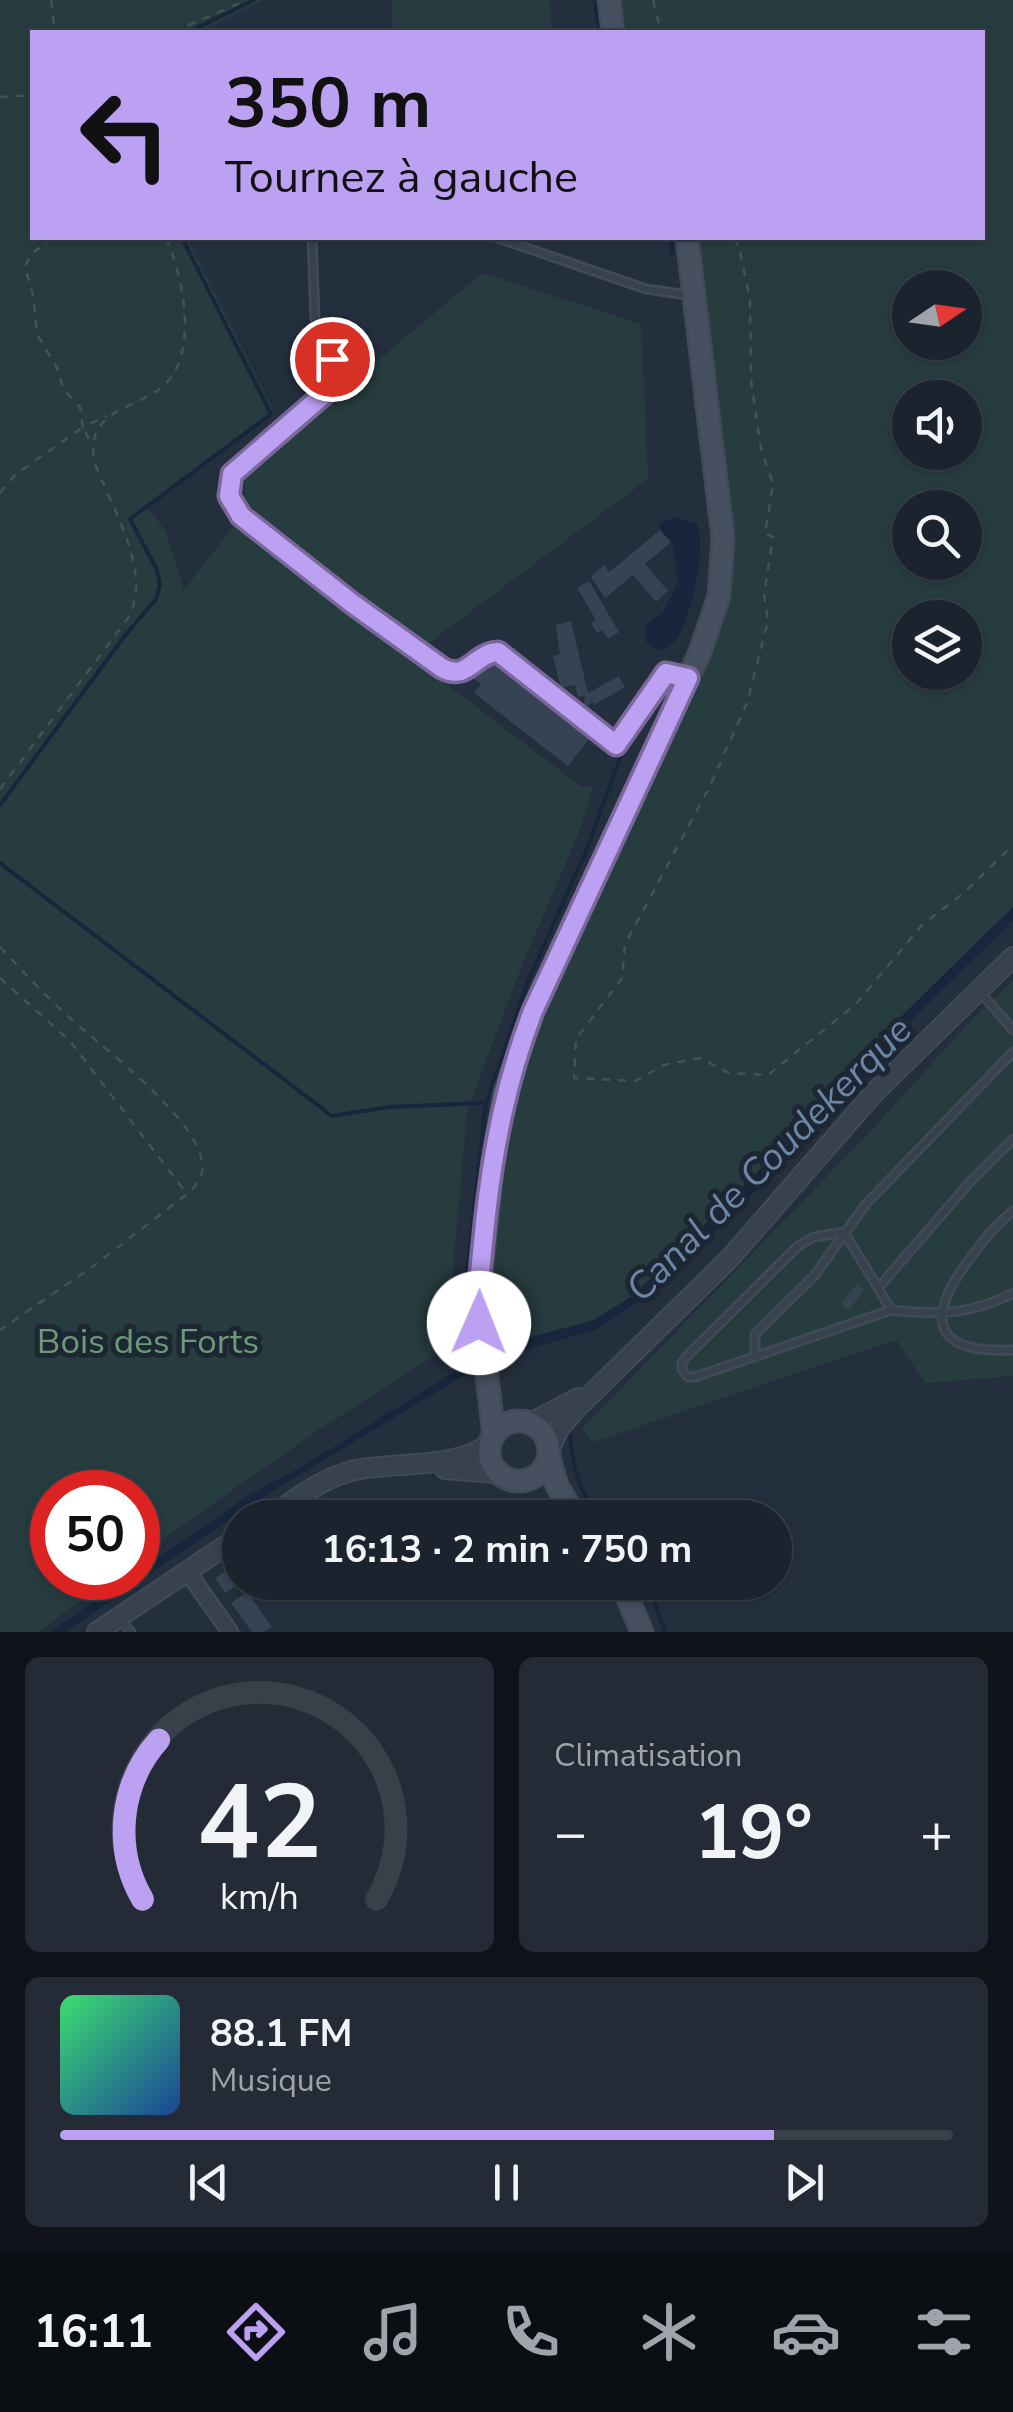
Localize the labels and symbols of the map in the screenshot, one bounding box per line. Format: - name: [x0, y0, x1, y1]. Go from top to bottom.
- north arrow: [892, 270, 982, 360]
- pin: [290, 317, 375, 402]
- water label: Canal de Coudekerque: [615, 1005, 923, 1313]
- position arrow: [427, 1271, 531, 1375]
- park label: Bois des Forts: [37, 1318, 259, 1365]
- speed limit sign: 50: [30, 1470, 160, 1600]

